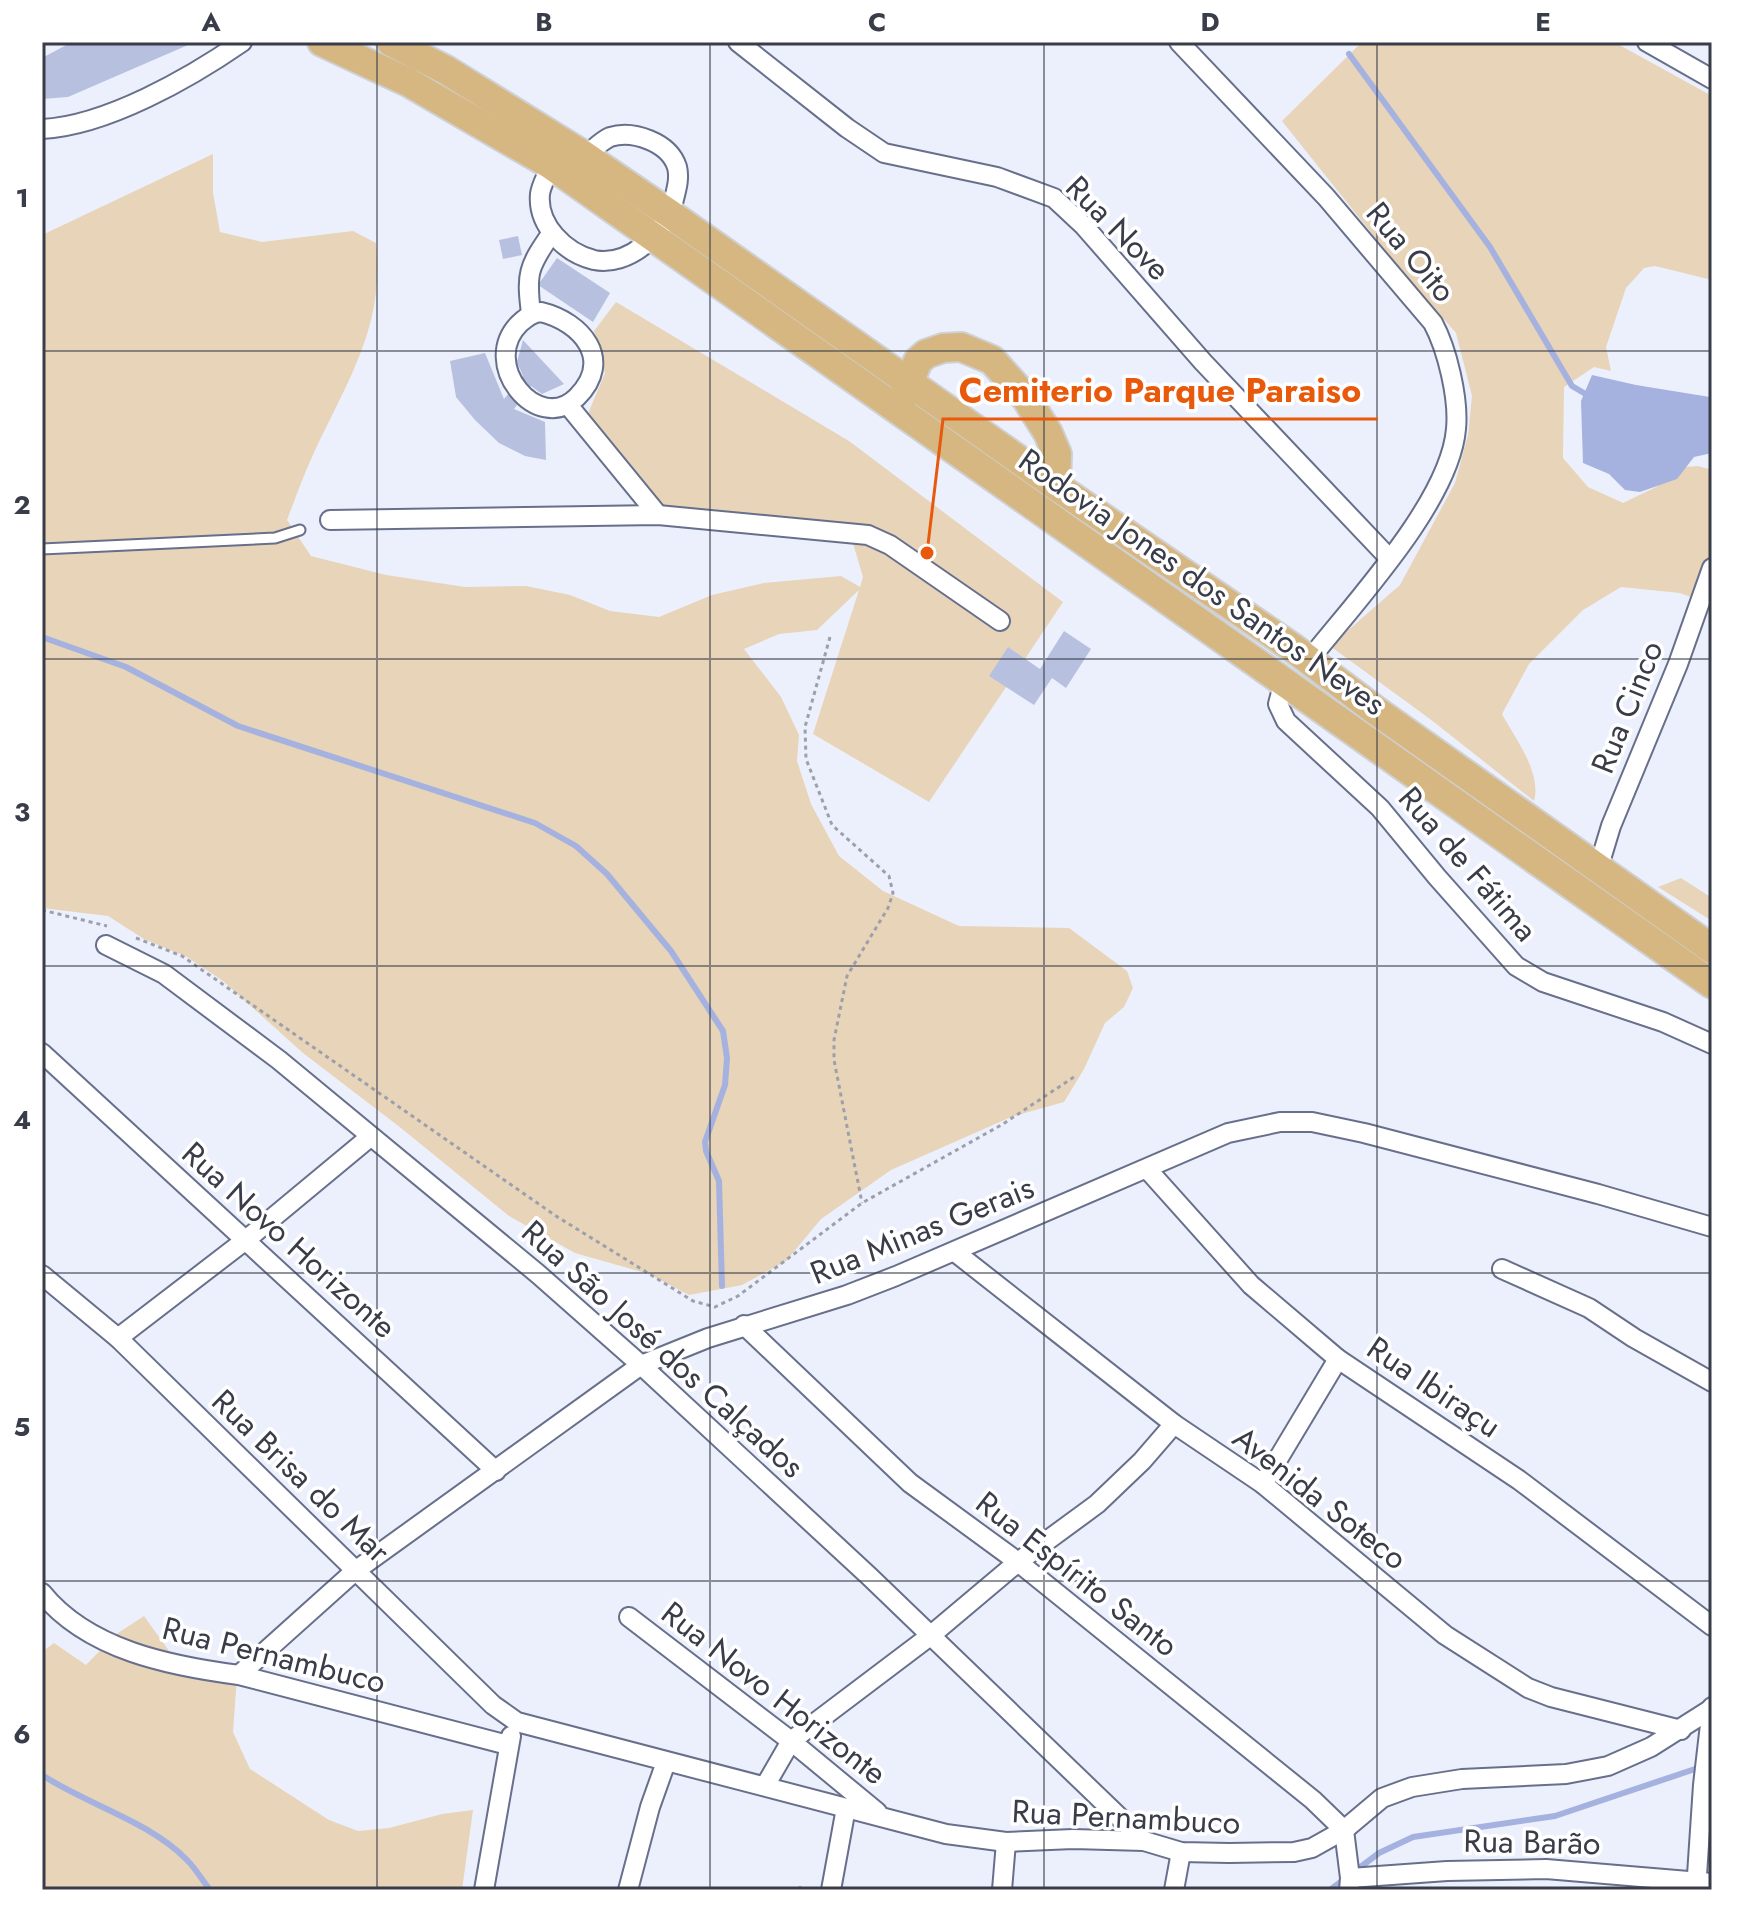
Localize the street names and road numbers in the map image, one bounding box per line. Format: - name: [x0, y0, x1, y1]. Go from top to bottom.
- street label: Rua Nove: [1055, 165, 1181, 291]
- street label: Rua Oito: [1355, 192, 1467, 312]
- street label: Rodovia Jones dos Santos Neves: [1009, 437, 1395, 727]
- street label: Rua Cinco: [1580, 634, 1674, 780]
- street label: Rua de Fátima: [1388, 776, 1548, 952]
- street label: Rua Novo Horizonte: [172, 1131, 406, 1349]
- street label: Rua Minas Gerais: [803, 1164, 1041, 1296]
- street label: Rua São José dos Calçados: [512, 1209, 814, 1489]
- street label: Rua Ibiraçu: [1358, 1325, 1510, 1449]
- street label: Rua Brisa do Mar: [201, 1379, 401, 1573]
- street label: Avenida Soteco: [1223, 1415, 1417, 1581]
- street label: Rua Espírito Santo: [966, 1480, 1188, 1668]
- street label: Rua Novo Horizonte: [652, 1590, 896, 1796]
- street label: Rua Pernambuco: [157, 1605, 391, 1705]
- street label: Rua Pernambuco: [1011, 1788, 1241, 1846]
- street label: Rua Barão: [1463, 1818, 1601, 1866]

